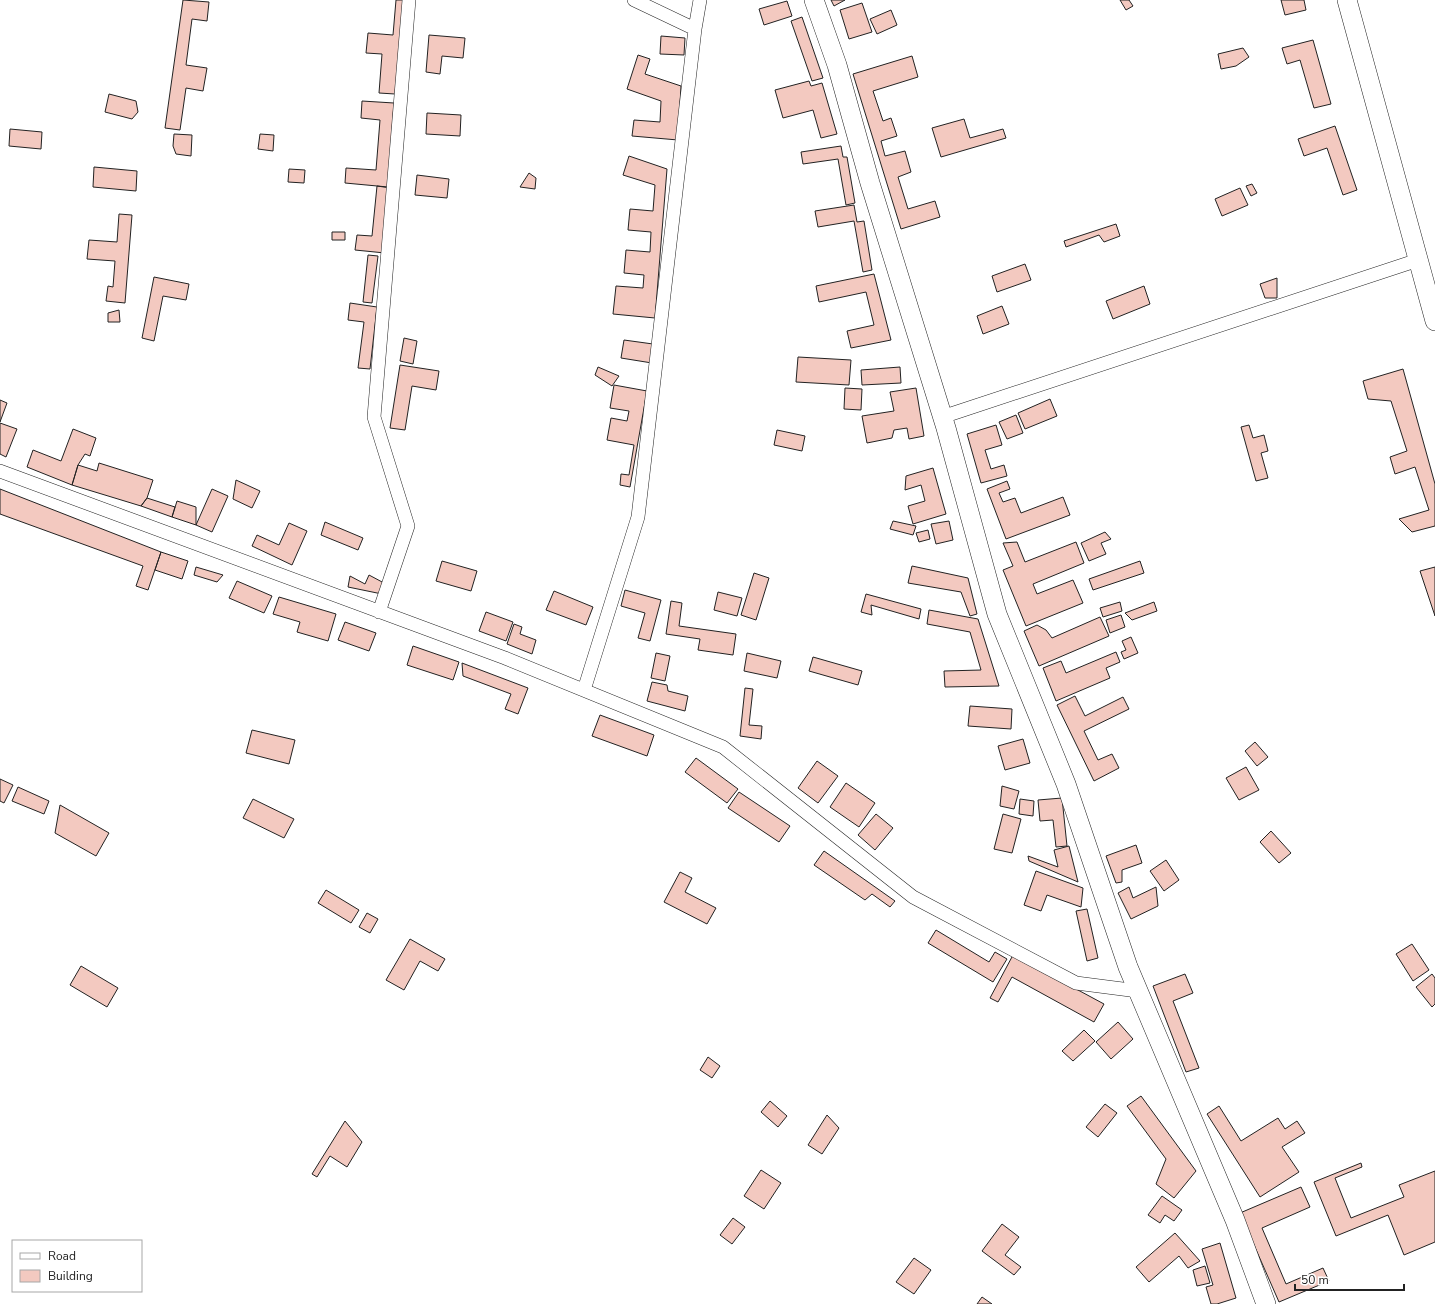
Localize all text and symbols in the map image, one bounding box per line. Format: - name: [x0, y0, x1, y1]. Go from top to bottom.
- legend: [12, 1240, 142, 1292]
- text: Road: [48, 1248, 76, 1264]
- scale bar: [1295, 1266, 1404, 1292]
- text: Building: [48, 1268, 93, 1284]
- text: 50 m: [1301, 1272, 1329, 1288]

